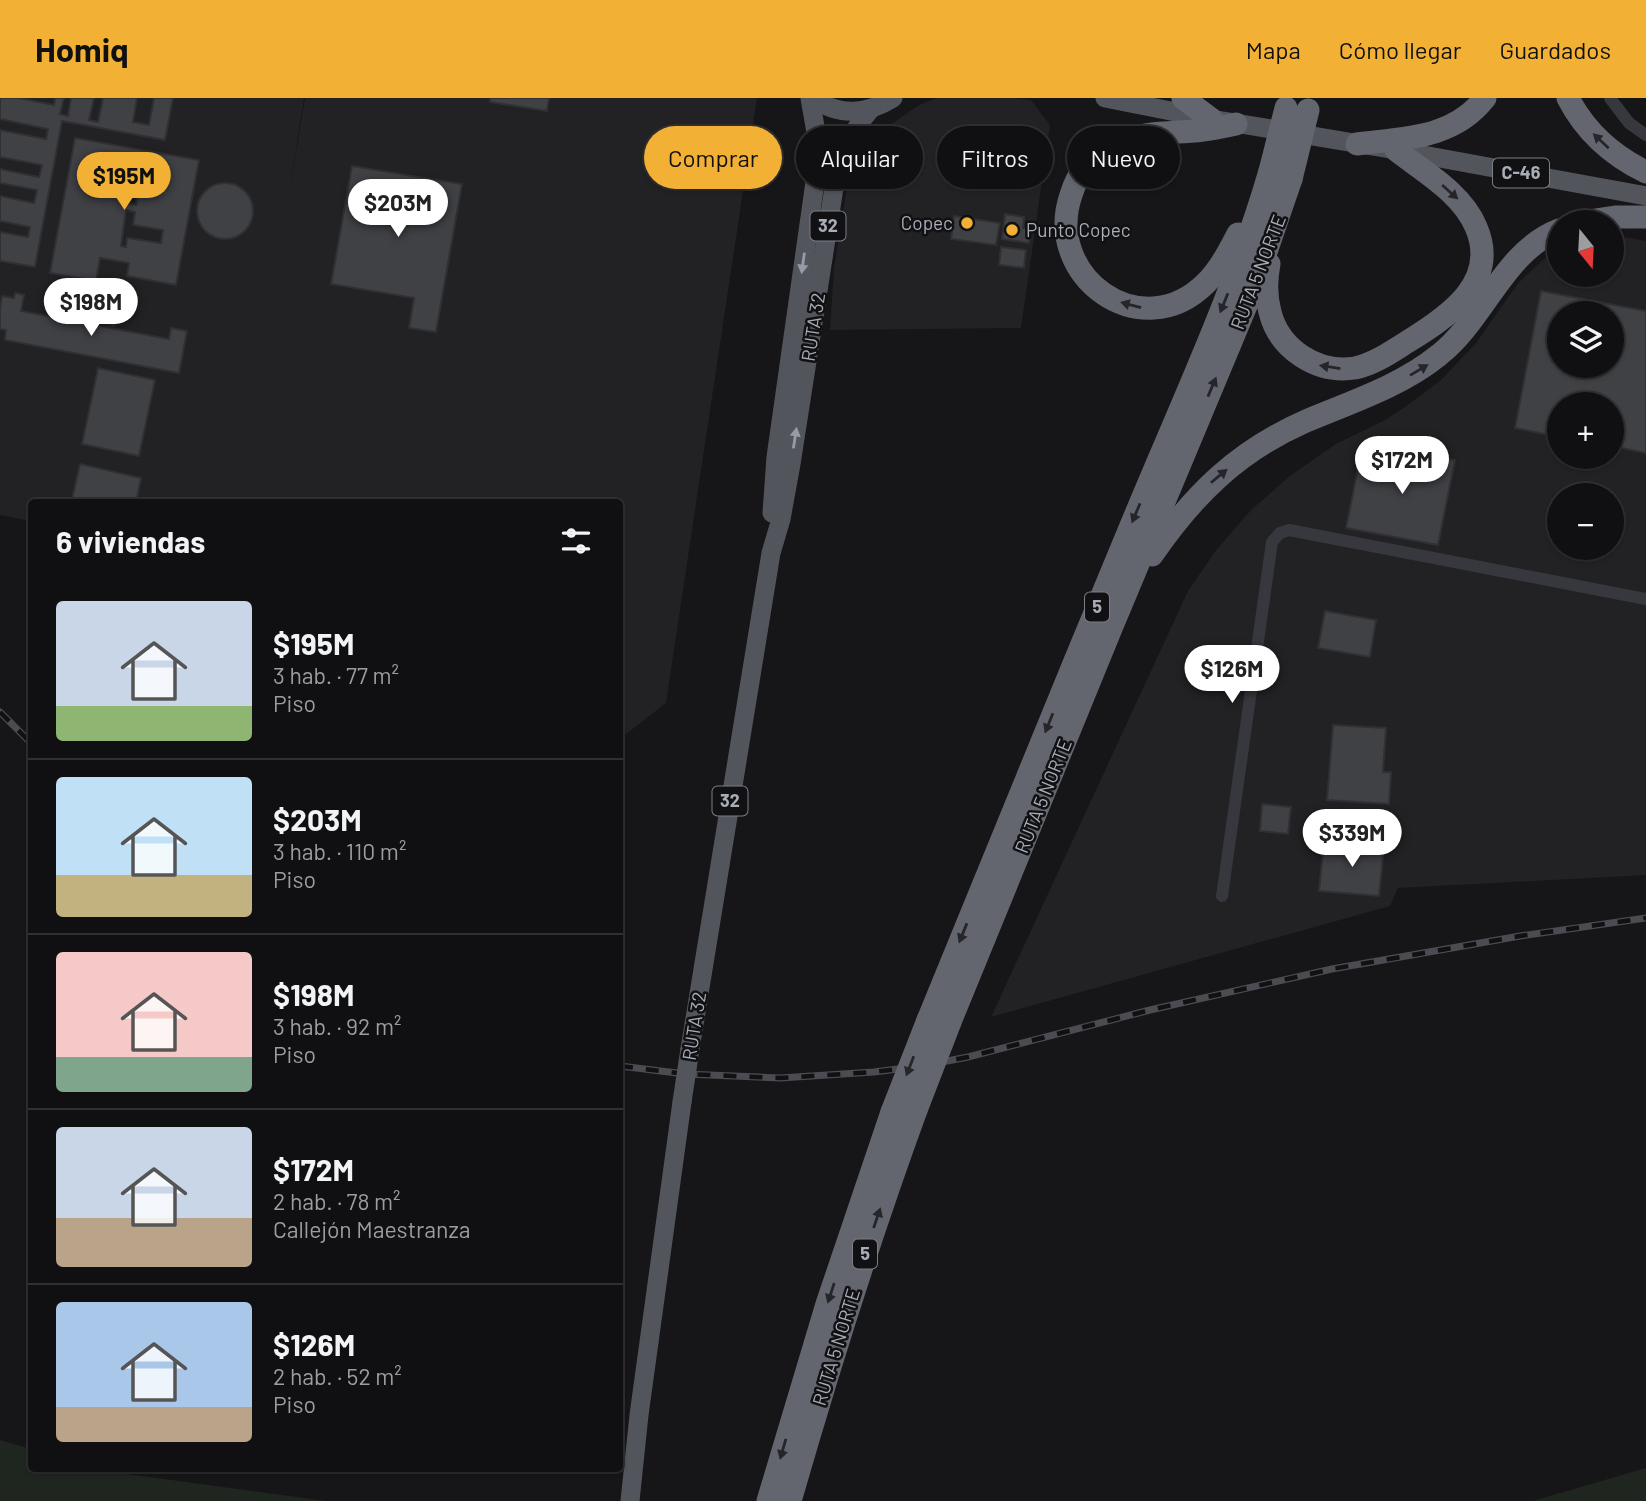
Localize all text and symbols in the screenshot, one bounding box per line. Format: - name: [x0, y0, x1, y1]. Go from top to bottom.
- text: Homiq: [35, 29, 129, 69]
- text: Mapa: [1246, 35, 1301, 64]
- text: Cómo llegar: [1339, 35, 1461, 64]
- text: Guardados: [1499, 35, 1611, 64]
- chip: Comprar: [644, 126, 782, 189]
- chip: Alquilar: [796, 126, 923, 189]
- chip: Filtros: [937, 126, 1053, 189]
- chip: Nuevo: [1067, 126, 1180, 189]
- one-way arrow: [1593, 134, 1610, 150]
- pin: $195M: [75, 152, 173, 212]
- road number: C-46: [1493, 158, 1549, 188]
- text: $195M: [93, 161, 155, 189]
- pin: $203M: [349, 180, 447, 239]
- one-way arrow: [1441, 184, 1458, 200]
- text: $203M: [364, 188, 432, 216]
- north arrow: [1547, 210, 1624, 287]
- map controls: [1547, 210, 1624, 560]
- road number: 32: [810, 211, 846, 240]
- place label: Copec: [901, 211, 953, 234]
- street label: RUTA 5 NORTE: [1225, 211, 1290, 333]
- marker: Copec: [959, 215, 975, 231]
- place label: Punto Copec: [1026, 218, 1131, 241]
- marker: Punto Copec: [1004, 222, 1020, 238]
- one-way arrow: [798, 252, 809, 274]
- pin: $198M: [42, 278, 140, 338]
- text: $198M: [60, 287, 122, 315]
- street label: RUTA 32: [796, 291, 829, 363]
- one-way arrow: [1218, 292, 1229, 313]
- one-way arrow: [1120, 300, 1141, 310]
- button: layers: [1547, 301, 1624, 378]
- one-way arrow: [1319, 361, 1341, 372]
- one-way arrow: [1409, 363, 1428, 376]
- one-way arrow: [1207, 377, 1218, 398]
- button: +: [1547, 392, 1624, 469]
- one-way arrow: [790, 427, 801, 449]
- pin: $172M: [1353, 436, 1451, 496]
- text: $172M: [1371, 445, 1433, 473]
- one-way arrow: [1210, 469, 1227, 484]
- button: −: [1547, 483, 1624, 560]
- one-way arrow: [1131, 502, 1142, 523]
- icon: filters: [557, 522, 595, 560]
- text: 6 viviendas: [56, 523, 205, 559]
- road number: 5: [1085, 592, 1109, 622]
- text: $195M: [273, 625, 354, 661]
- icon: home: [112, 629, 196, 713]
- pin: $126M: [1183, 646, 1281, 705]
- text: $126M: [1201, 654, 1263, 682]
- text: 3 hab. · 77 m²: [273, 661, 399, 689]
- text: Piso: [273, 689, 316, 717]
- one-way arrow: [1043, 712, 1054, 733]
- street label: RUTA 5 NORTE: [1009, 735, 1076, 856]
- road number: 32: [712, 786, 748, 816]
- text: $203M: [273, 801, 362, 837]
- icon: home: [112, 805, 196, 889]
- pin: $339M: [1303, 810, 1401, 869]
- text: $339M: [1319, 818, 1385, 846]
- text: 3 hab. · 110 m²: [273, 837, 406, 865]
- text: Piso: [273, 865, 316, 893]
- one-way arrow: [957, 923, 968, 944]
- text: $198M: [273, 976, 354, 1012]
- icon: home: [112, 980, 196, 1064]
- street label: RUTA 32: [677, 990, 710, 1062]
- text: 3 hab. · 92 m²: [273, 1012, 402, 1040]
- text: Piso: [273, 1040, 316, 1068]
- one-way arrow: [905, 1056, 916, 1077]
- text: $172M: [273, 1151, 354, 1187]
- icon: home: [112, 1155, 196, 1239]
- text: 2 hab. · 78 m²: [273, 1187, 401, 1215]
- one-way arrow: [873, 1208, 883, 1229]
- text: Callejón Maestranza: [273, 1215, 470, 1243]
- road number: 5: [853, 1240, 877, 1268]
- one-way arrow: [825, 1283, 835, 1304]
- street label: RUTA 5 NORTE: [807, 1286, 864, 1408]
- text: $126M: [273, 1326, 355, 1362]
- icon: home: [112, 1330, 196, 1414]
- text: 2 hab. · 52 m²: [273, 1362, 402, 1390]
- text: Piso: [273, 1390, 316, 1418]
- one-way arrow: [777, 1439, 788, 1461]

